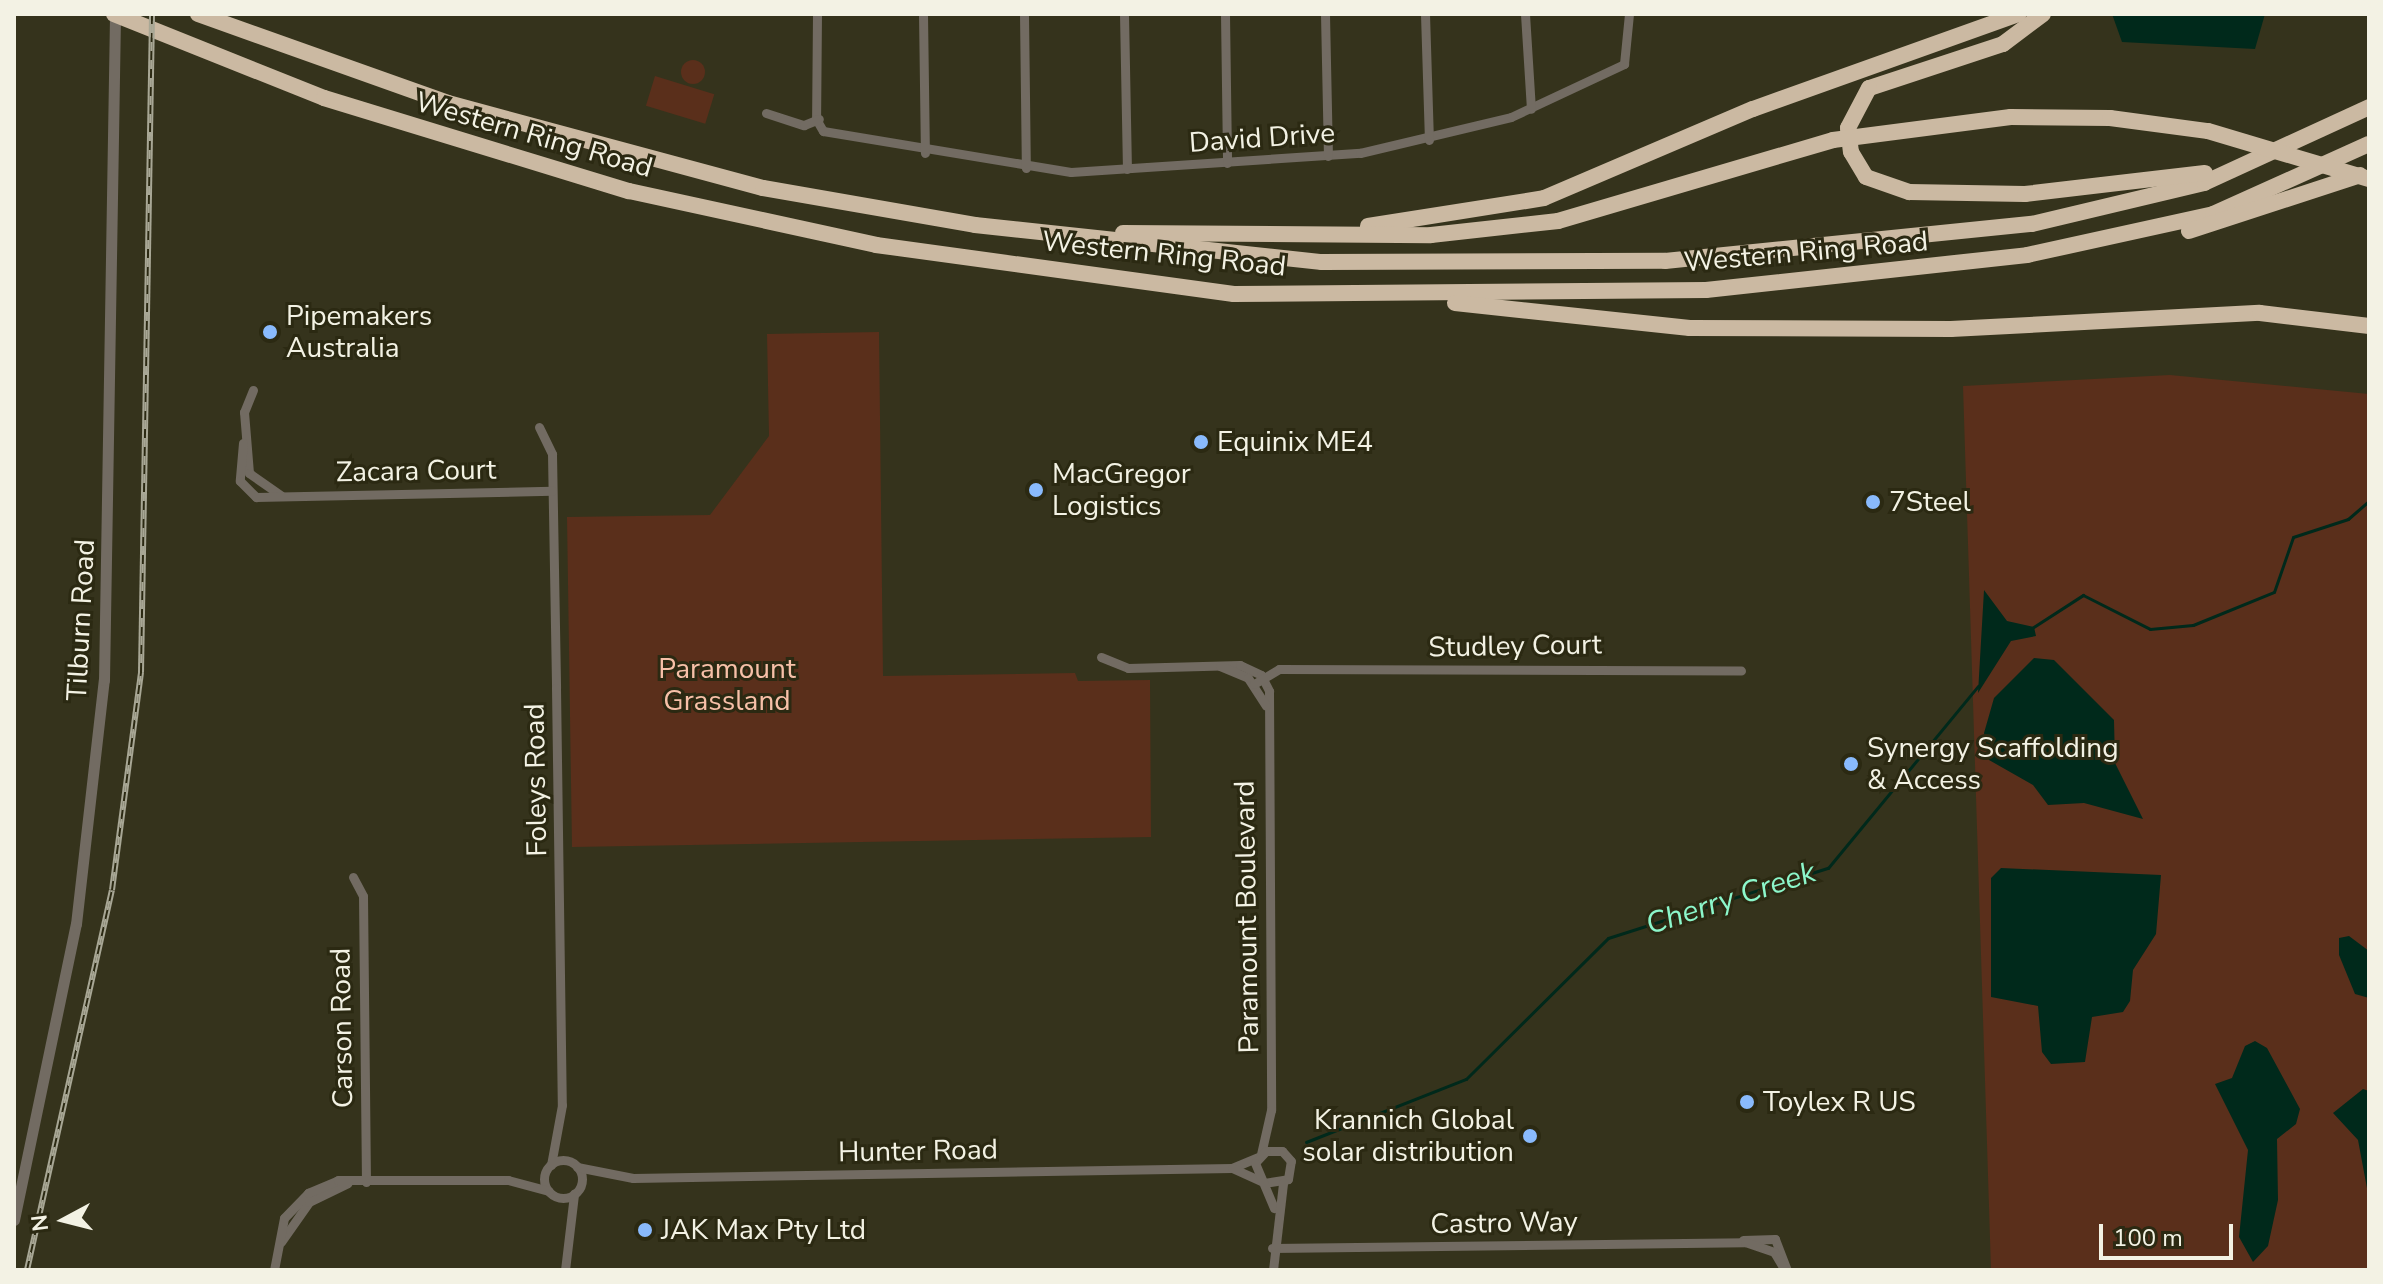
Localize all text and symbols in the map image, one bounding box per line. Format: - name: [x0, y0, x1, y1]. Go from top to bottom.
- street label: Western Ring Road: [412, 85, 656, 185]
- street label: David Drive: [1188, 116, 1336, 160]
- street label: Western Ring Road: [1040, 224, 1288, 284]
- street label: Western Ring Road: [1683, 225, 1929, 279]
- place label: Pipemakers Australia: [286, 299, 432, 365]
- marker: Pipemakers Australia: [261, 323, 279, 341]
- place label: Equinix ME4: [1217, 425, 1373, 459]
- marker: Equinix ME4: [1192, 433, 1210, 451]
- street label: Zacara Court: [336, 453, 496, 489]
- place label: MacGregor Logistics: [1052, 457, 1191, 523]
- marker: MacGregor Logistics: [1027, 481, 1045, 499]
- place label: 7Steel: [1889, 485, 1971, 519]
- marker: 7Steel: [1864, 493, 1882, 511]
- street label: Tilburn Road: [60, 538, 102, 702]
- street label: Studley Court: [1428, 628, 1602, 664]
- park label: Paramount Grassland: [658, 652, 796, 718]
- street label: Foleys Road: [518, 703, 554, 857]
- place label: Synergy Scaffolding & Access: [1867, 731, 2119, 797]
- marker: Synergy Scaffolding & Access: [1842, 755, 1860, 773]
- street label: Paramount Boulevard: [1228, 780, 1266, 1054]
- water label: Cherry Creek: [1642, 855, 1820, 943]
- street label: Carson Road: [324, 948, 360, 1108]
- place label: Toylex R US: [1763, 1085, 1916, 1119]
- marker: Toylex R US: [1738, 1093, 1756, 1111]
- place label: Krannich Global solar distribution: [1302, 1103, 1514, 1169]
- marker: Krannich Global solar distribution: [1521, 1127, 1539, 1145]
- street label: Hunter Road: [838, 1133, 998, 1169]
- north arrow: [24, 1180, 104, 1260]
- street label: Castro Way: [1430, 1205, 1578, 1241]
- scale bar: [2103, 1208, 2237, 1258]
- text: N: [24, 1213, 56, 1233]
- place label: JAK Max Pty Ltd: [661, 1213, 866, 1247]
- marker: JAK Max Pty Ltd: [636, 1221, 654, 1239]
- text: 100 m: [2113, 1222, 2183, 1254]

